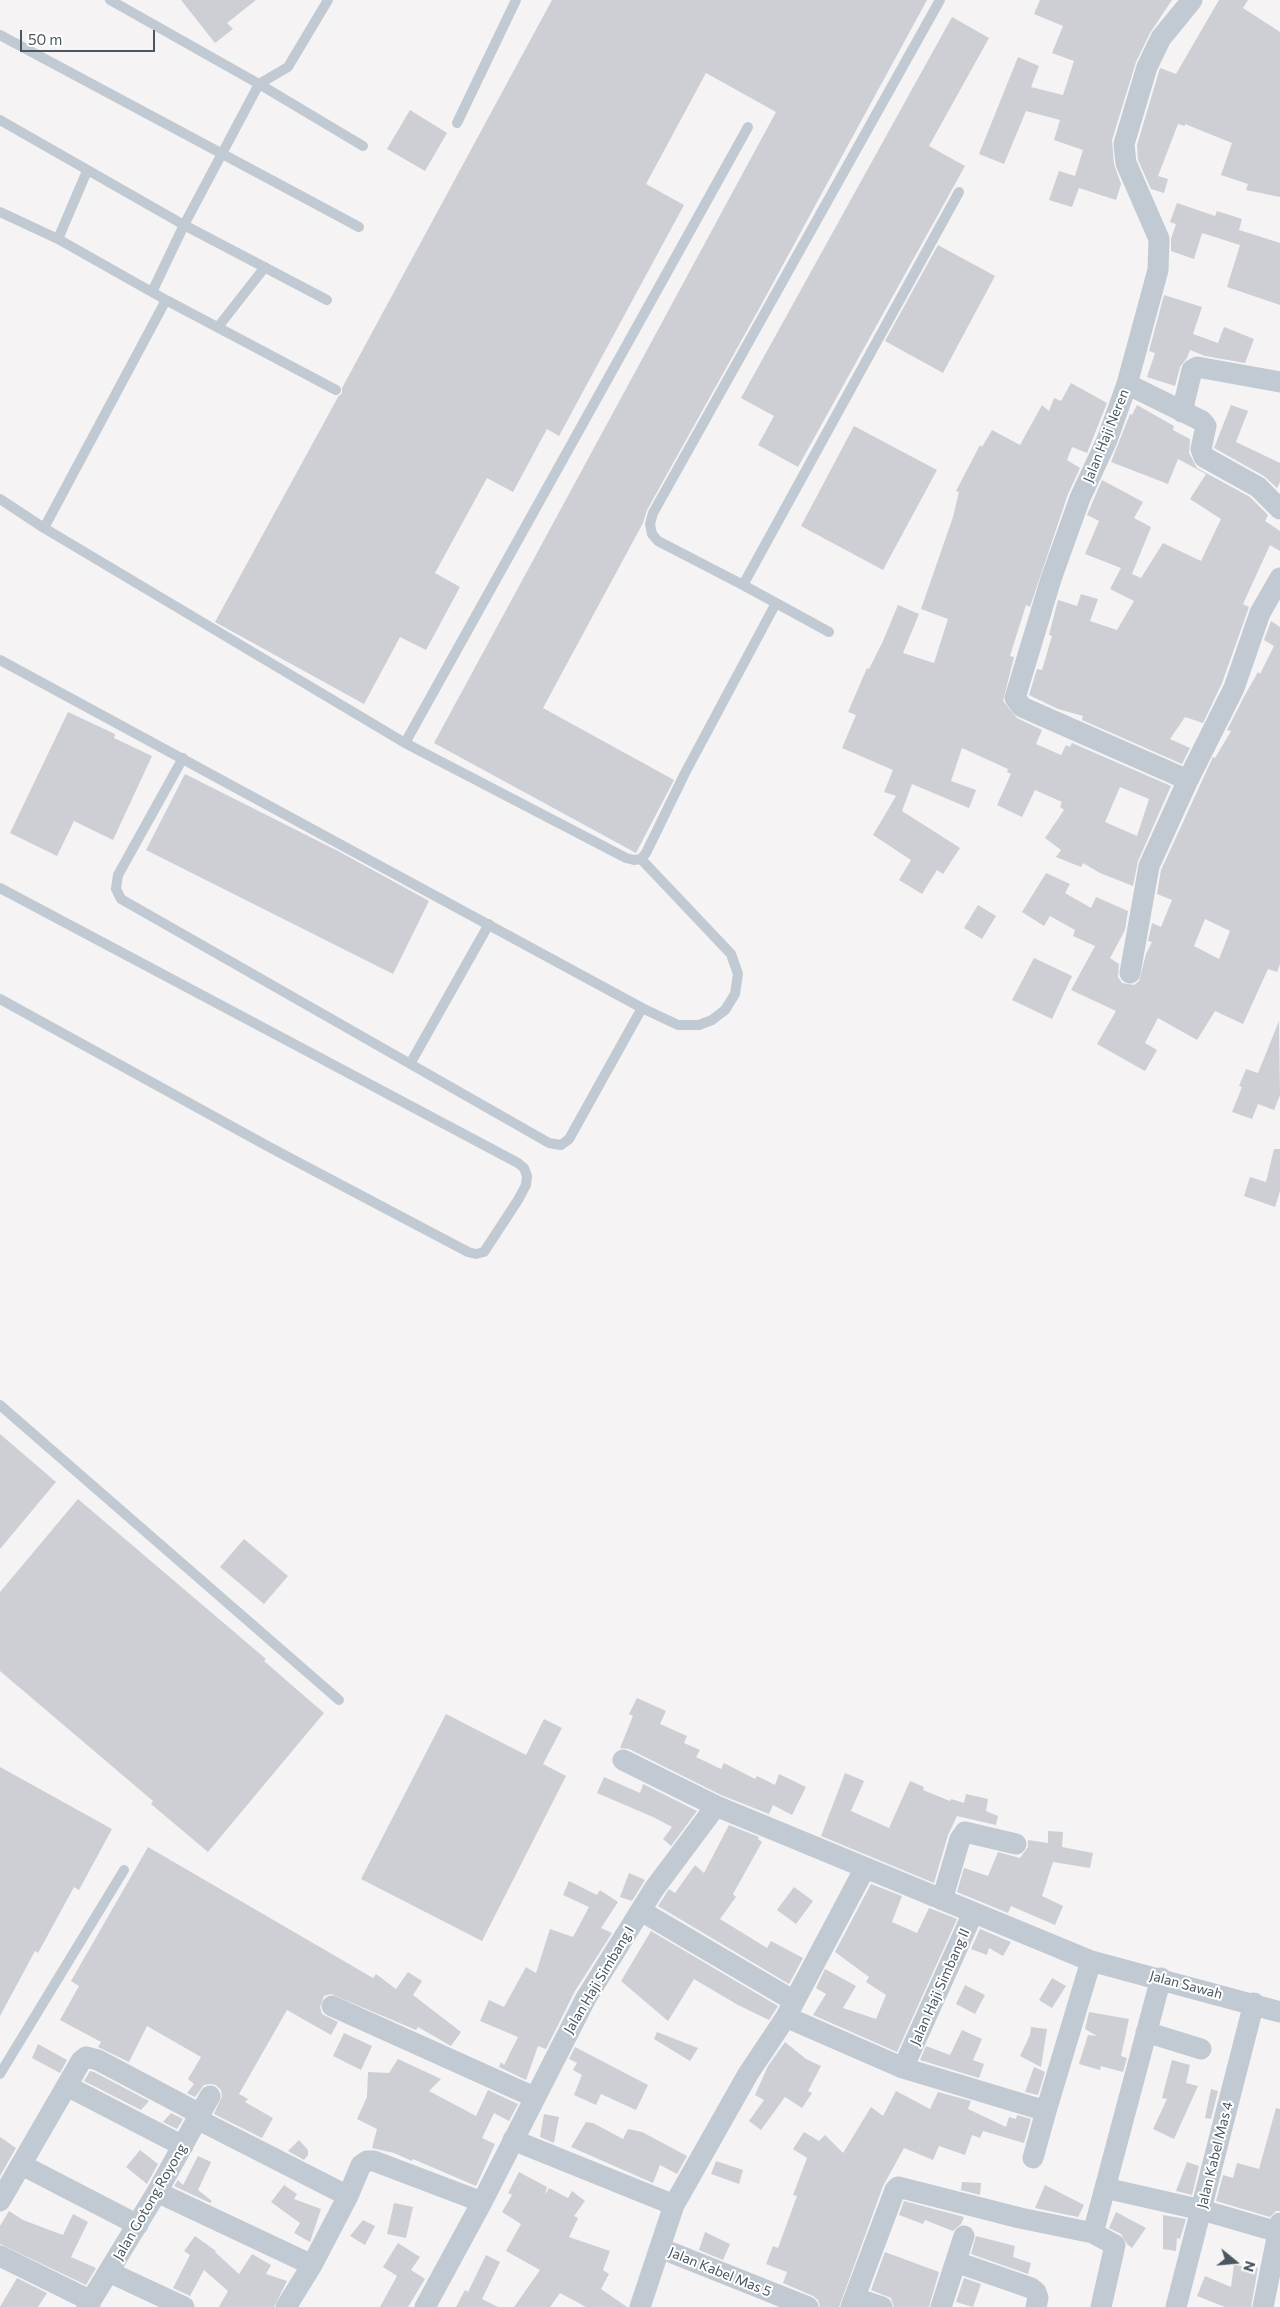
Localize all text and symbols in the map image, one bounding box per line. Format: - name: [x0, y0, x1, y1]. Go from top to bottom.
- scale bar: [22, 20, 158, 52]
- text: 50 m: [28, 30, 62, 48]
- street label: Jalan Haji Neren: [1080, 387, 1132, 485]
- street label: Jalan Haji Simbang I: [560, 1923, 638, 2037]
- street label: Jalan Haji Simbang II: [907, 1926, 973, 2048]
- street label: Jalan Sawah: [1148, 1967, 1224, 2003]
- street label: Jalan Kabel Mas 4: [1194, 2100, 1236, 2210]
- street label: Jalan Gotong Royong: [110, 2141, 190, 2263]
- north arrow: [1210, 2237, 1260, 2287]
- street label: Jalan Kabel Mas 5: [666, 2244, 774, 2300]
- text: N: [1240, 2259, 1259, 2274]

